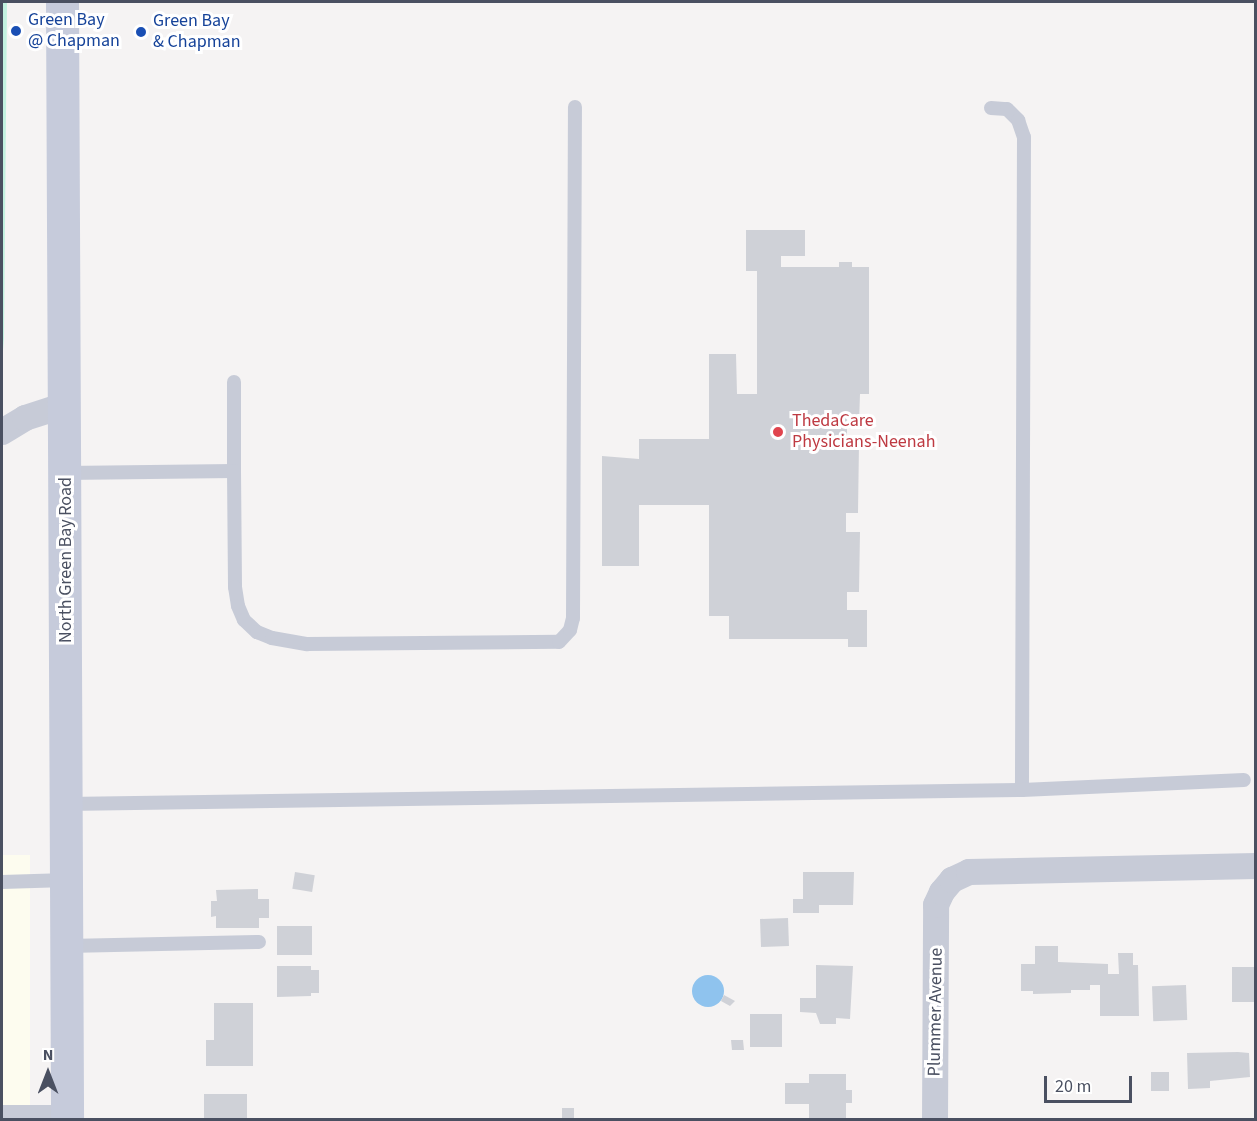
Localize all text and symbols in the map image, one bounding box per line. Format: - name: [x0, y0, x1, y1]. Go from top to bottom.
- place label: Green Bay @ Chapman: [28, 10, 120, 52]
- place label: Green Bay & Chapman: [153, 11, 241, 54]
- marker: Green Bay @ Chapman: [9, 24, 23, 38]
- marker: Green Bay & Chapman: [134, 25, 148, 39]
- place label: ThedaCare Physicians-Neenah: [792, 411, 935, 454]
- marker: ThedaCare Physicians-Neenah: [769, 423, 787, 441]
- street label: North Green Bay Road: [55, 477, 77, 643]
- street label: Plummer Avenue: [924, 947, 948, 1077]
- north arrow: [18, 1043, 78, 1103]
- text: N: [43, 1044, 53, 1066]
- scale bar: [1047, 1064, 1136, 1102]
- text: 20 m: [1055, 1074, 1091, 1099]

